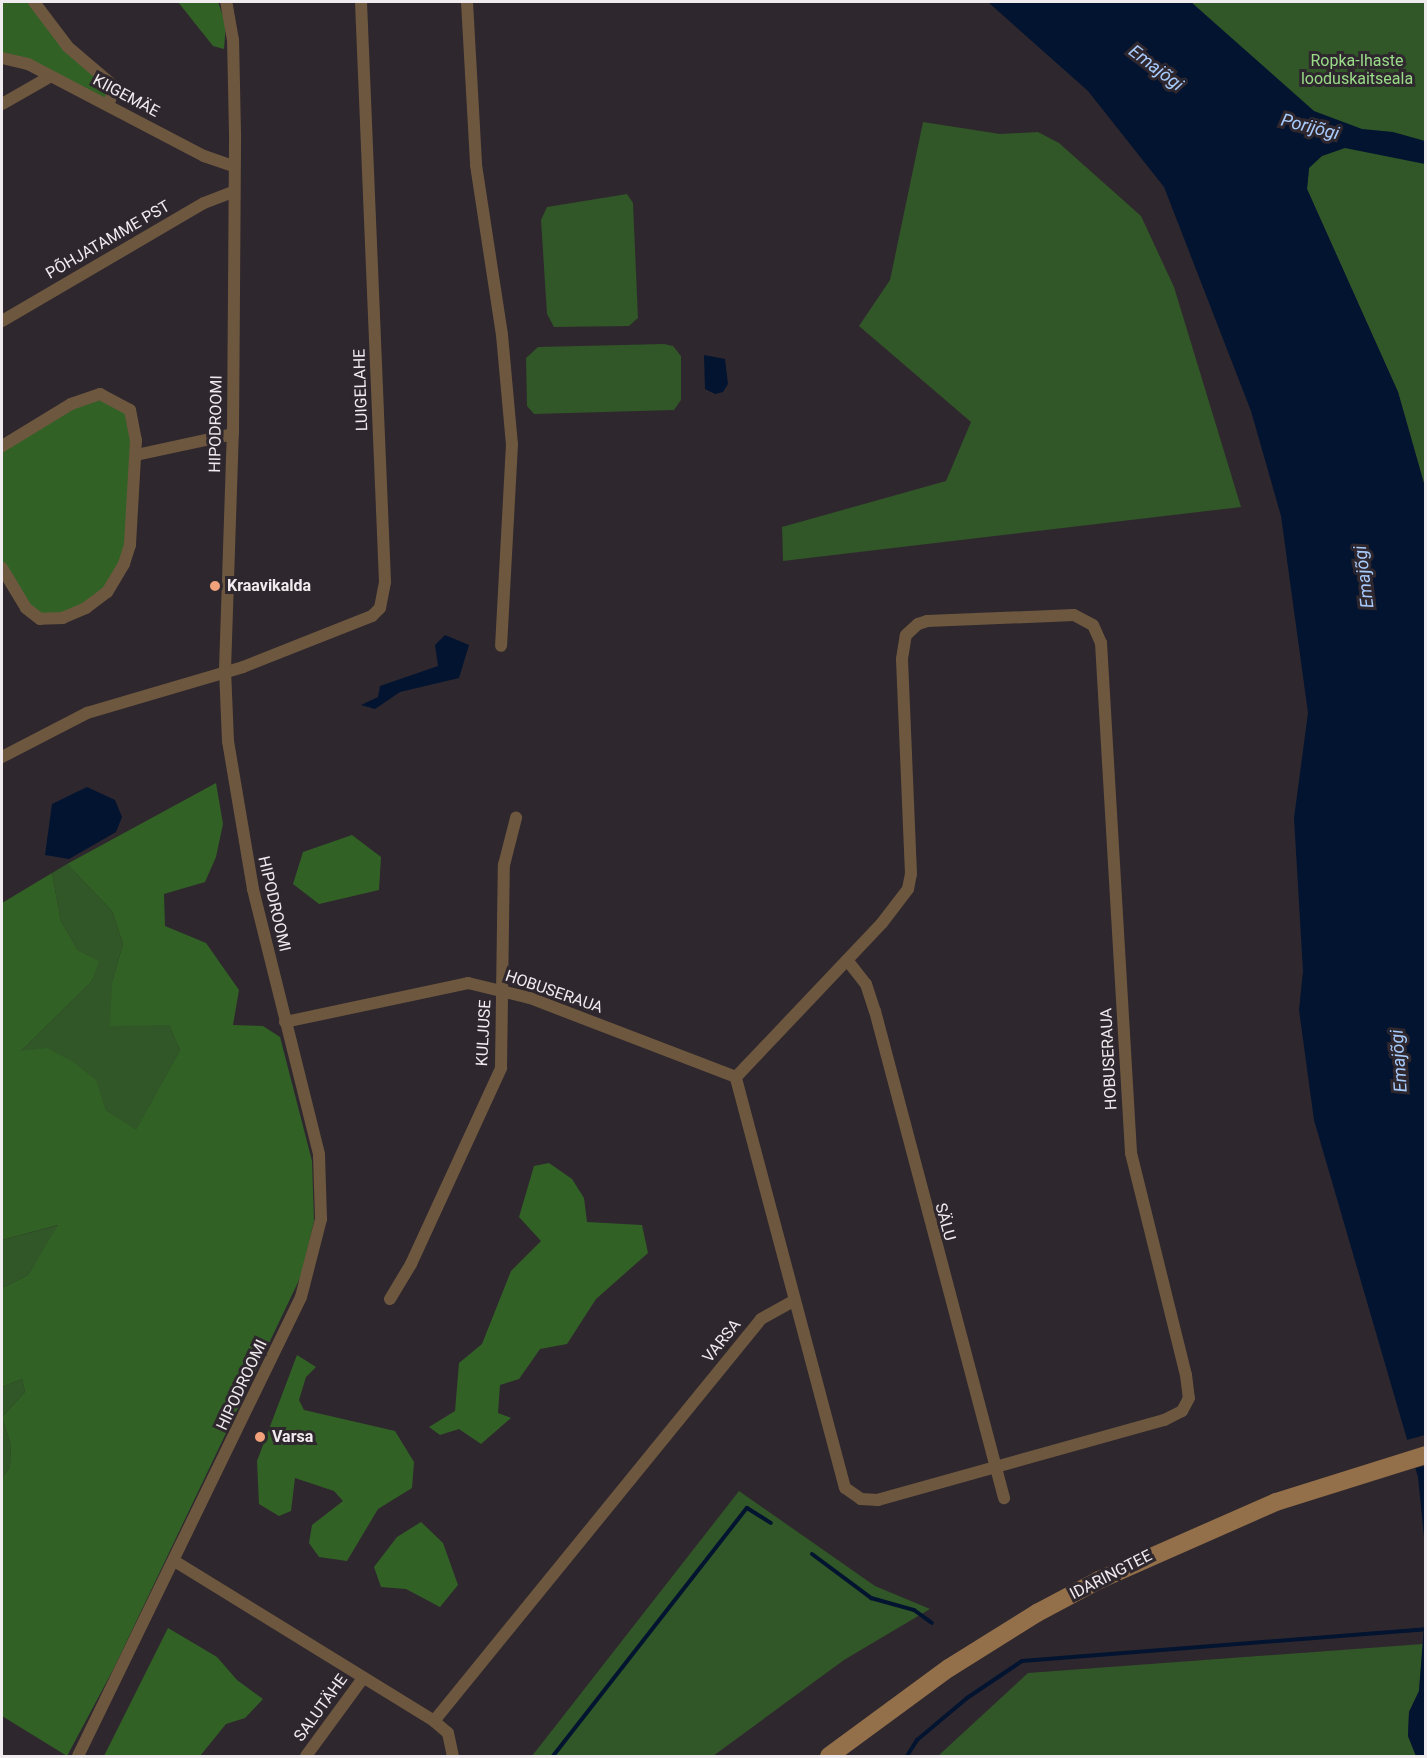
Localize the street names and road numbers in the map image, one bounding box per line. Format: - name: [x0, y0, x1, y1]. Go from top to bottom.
- street label: KIIGEMÄE: [90, 71, 162, 121]
- street label: PÕHJATAMME PST: [43, 197, 173, 283]
- street label: LUIGELAHE: [350, 348, 372, 432]
- street label: HIPODROOMI: [206, 375, 226, 473]
- street label: HIPODROOMI: [254, 854, 294, 954]
- street label: HOBUSERAUA: [503, 966, 605, 1018]
- street label: KULJUSE: [473, 999, 495, 1067]
- street label: HOBUSERAUA: [1097, 1007, 1121, 1111]
- street label: SÄLU: [931, 1201, 959, 1243]
- street label: VARSA: [699, 1316, 745, 1366]
- street label: HIPODROOMI: [213, 1337, 271, 1433]
- street label: IDARINGTEE: [1067, 1546, 1155, 1604]
- street label: SALUTÄHE: [290, 1671, 352, 1745]

